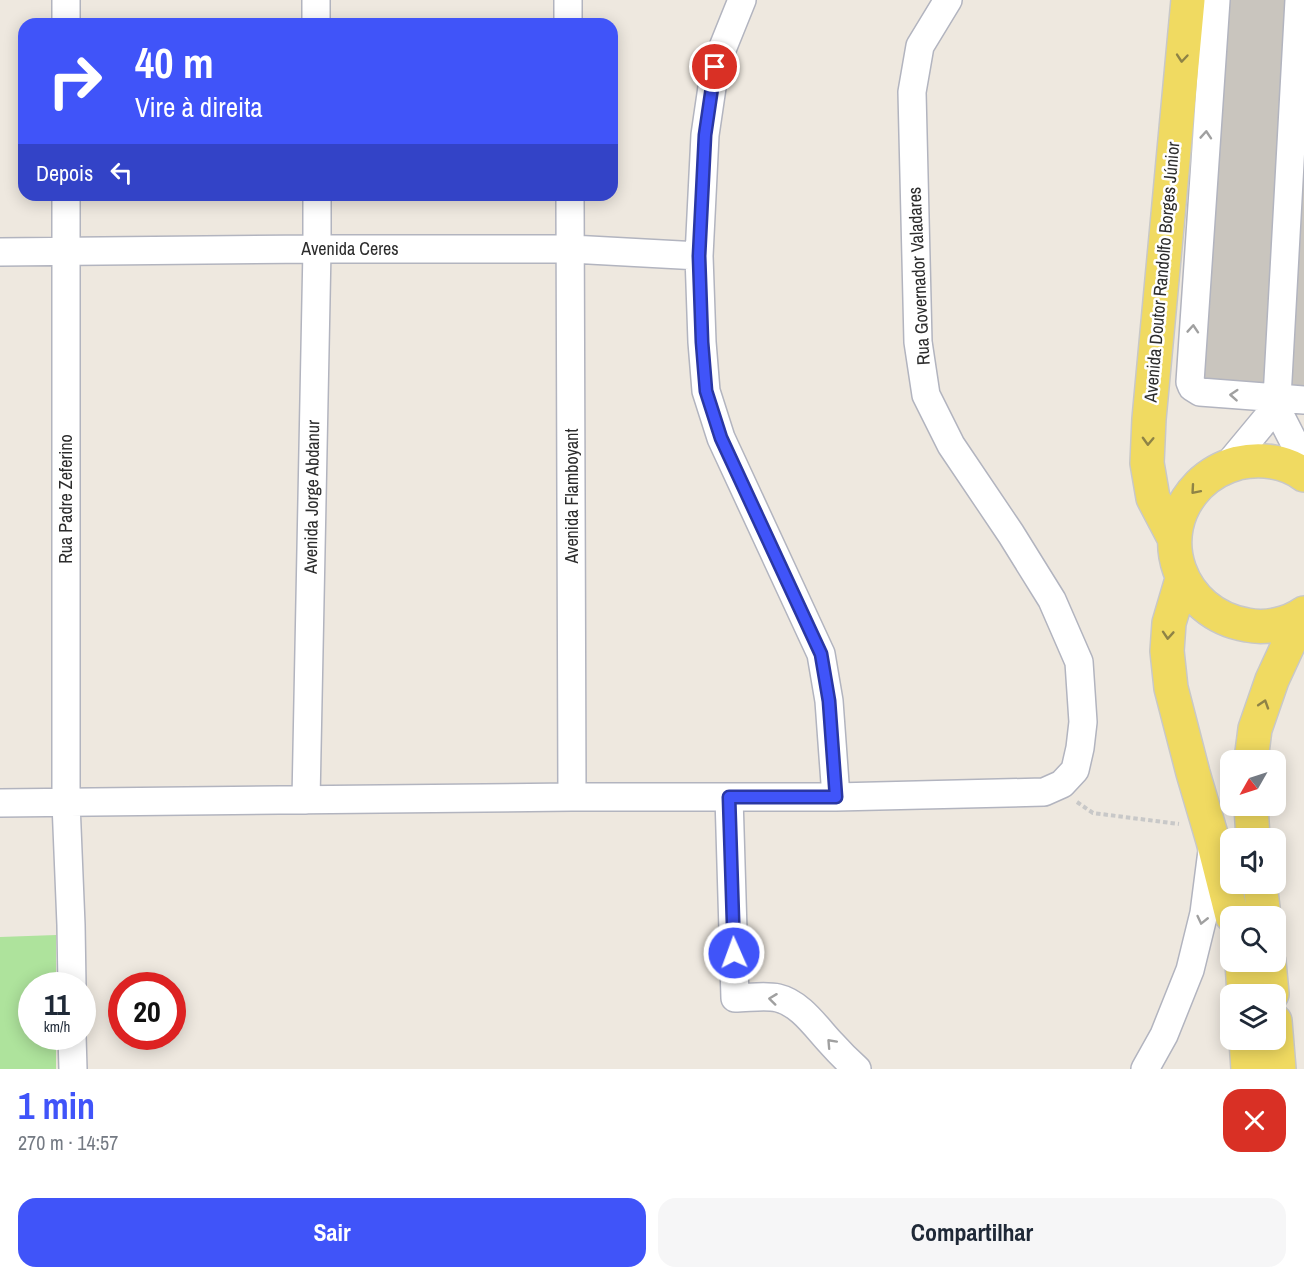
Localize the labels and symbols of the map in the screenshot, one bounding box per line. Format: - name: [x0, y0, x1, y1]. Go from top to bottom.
- pin: [689, 41, 740, 92]
- one-way arrow: [1176, 54, 1189, 63]
- one-way arrow: [1200, 130, 1213, 139]
- street label: Avenida Doutor Randolfo Borges Júnior: [1138, 141, 1185, 404]
- street label: Rua Governador Valadares: [901, 186, 936, 366]
- street label: Avenida Ceres: [300, 236, 399, 261]
- one-way arrow: [1186, 325, 1199, 334]
- one-way arrow: [1229, 388, 1238, 401]
- street label: Avenida Jorge Abdanur: [298, 420, 325, 575]
- street label: Avenida Flamboyant: [559, 428, 584, 565]
- street label: Rua Padre Zeferino: [53, 434, 78, 564]
- one-way arrow: [1142, 436, 1154, 445]
- one-way arrow: [1191, 483, 1202, 494]
- one-way arrow: [1161, 631, 1174, 640]
- one-way arrow: [1256, 699, 1269, 710]
- north arrow: [1220, 750, 1286, 816]
- one-way arrow: [1196, 914, 1209, 924]
- position arrow: [702, 921, 766, 985]
- speed limit sign: 20: [108, 972, 186, 1050]
- one-way arrow: [769, 993, 778, 1005]
- one-way arrow: [827, 1040, 838, 1050]

